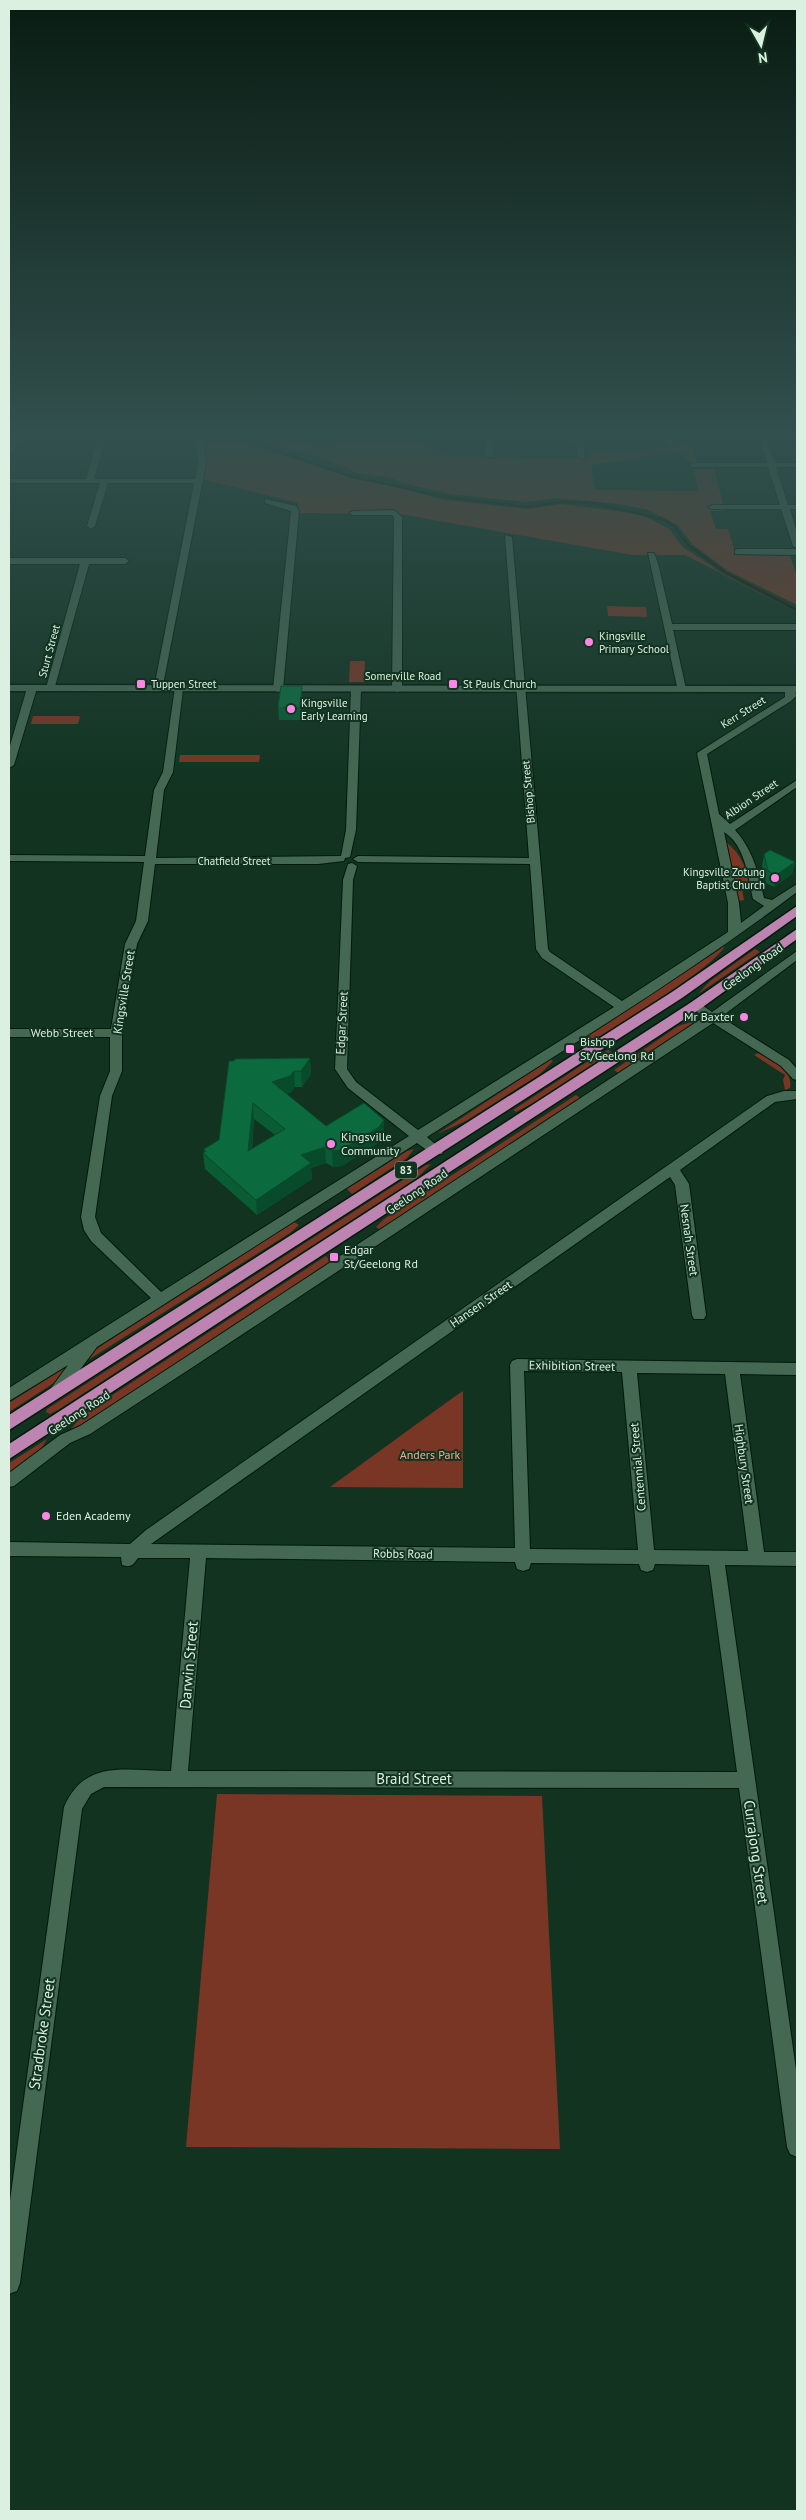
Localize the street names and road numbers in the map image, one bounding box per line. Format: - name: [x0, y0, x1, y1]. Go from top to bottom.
- street label: Sturt Street: [35, 623, 63, 679]
- street label: Somerville Road: [365, 669, 441, 683]
- street label: Kerr Street: [718, 693, 768, 731]
- street label: Bishop Street: [518, 760, 538, 824]
- street label: Albion Street: [722, 776, 781, 822]
- street label: Chatfield Street: [197, 854, 271, 868]
- street label: Geelong Road: [720, 940, 786, 994]
- street label: Kingsville Street: [109, 949, 138, 1035]
- street label: Edgar Street: [332, 991, 351, 1055]
- street label: Webb Street: [31, 1025, 93, 1040]
- road number: 83: [395, 1162, 417, 1178]
- street label: Geelong Road: [383, 1166, 450, 1218]
- street label: Nesnah Street: [677, 1203, 702, 1277]
- street label: Hansen Street: [447, 1277, 515, 1330]
- street label: Exhibition Street: [529, 1357, 615, 1374]
- street label: Geelong Road: [45, 1387, 113, 1438]
- street label: Centennial Street: [626, 1422, 649, 1512]
- street label: Highbury Street: [731, 1423, 758, 1505]
- street label: Robbs Road: [373, 1545, 433, 1562]
- street label: Darwin Street: [175, 1620, 202, 1710]
- street label: Braid Street: [376, 1769, 452, 1788]
- street label: Currajong Street: [740, 1799, 773, 1905]
- street label: Stradbroke Street: [24, 1977, 59, 2091]

